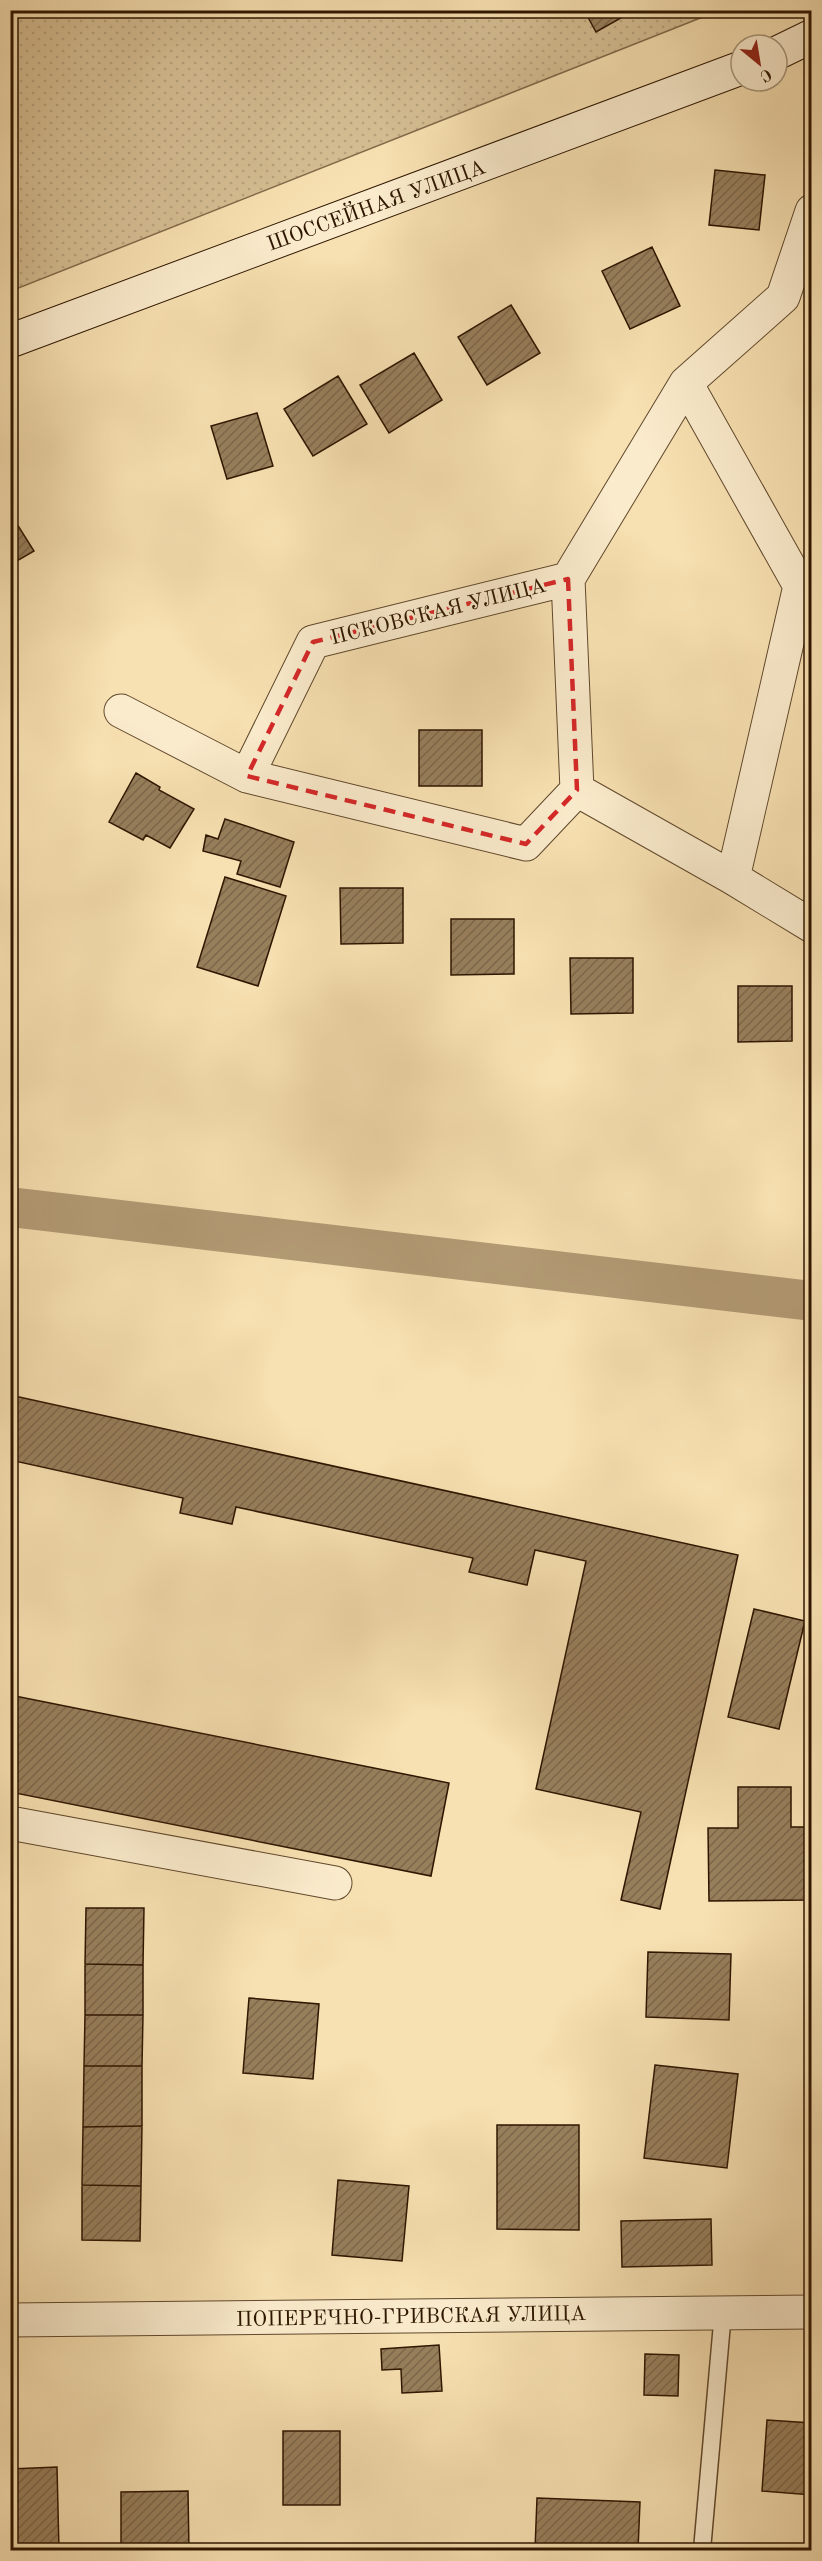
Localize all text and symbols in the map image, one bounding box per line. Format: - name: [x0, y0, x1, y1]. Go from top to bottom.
- north arrow: [729, 33, 789, 93]
- text: С: [757, 65, 774, 84]
- street label: ШОССЕЙНАЯ УЛИЦА: [263, 152, 488, 256]
- street label: ПСКОВСКАЯ УЛИЦА: [328, 576, 548, 649]
- street label: ПОПЕРЕЧНО-ГРИВСКАЯ УЛИЦА: [236, 2304, 586, 2331]

